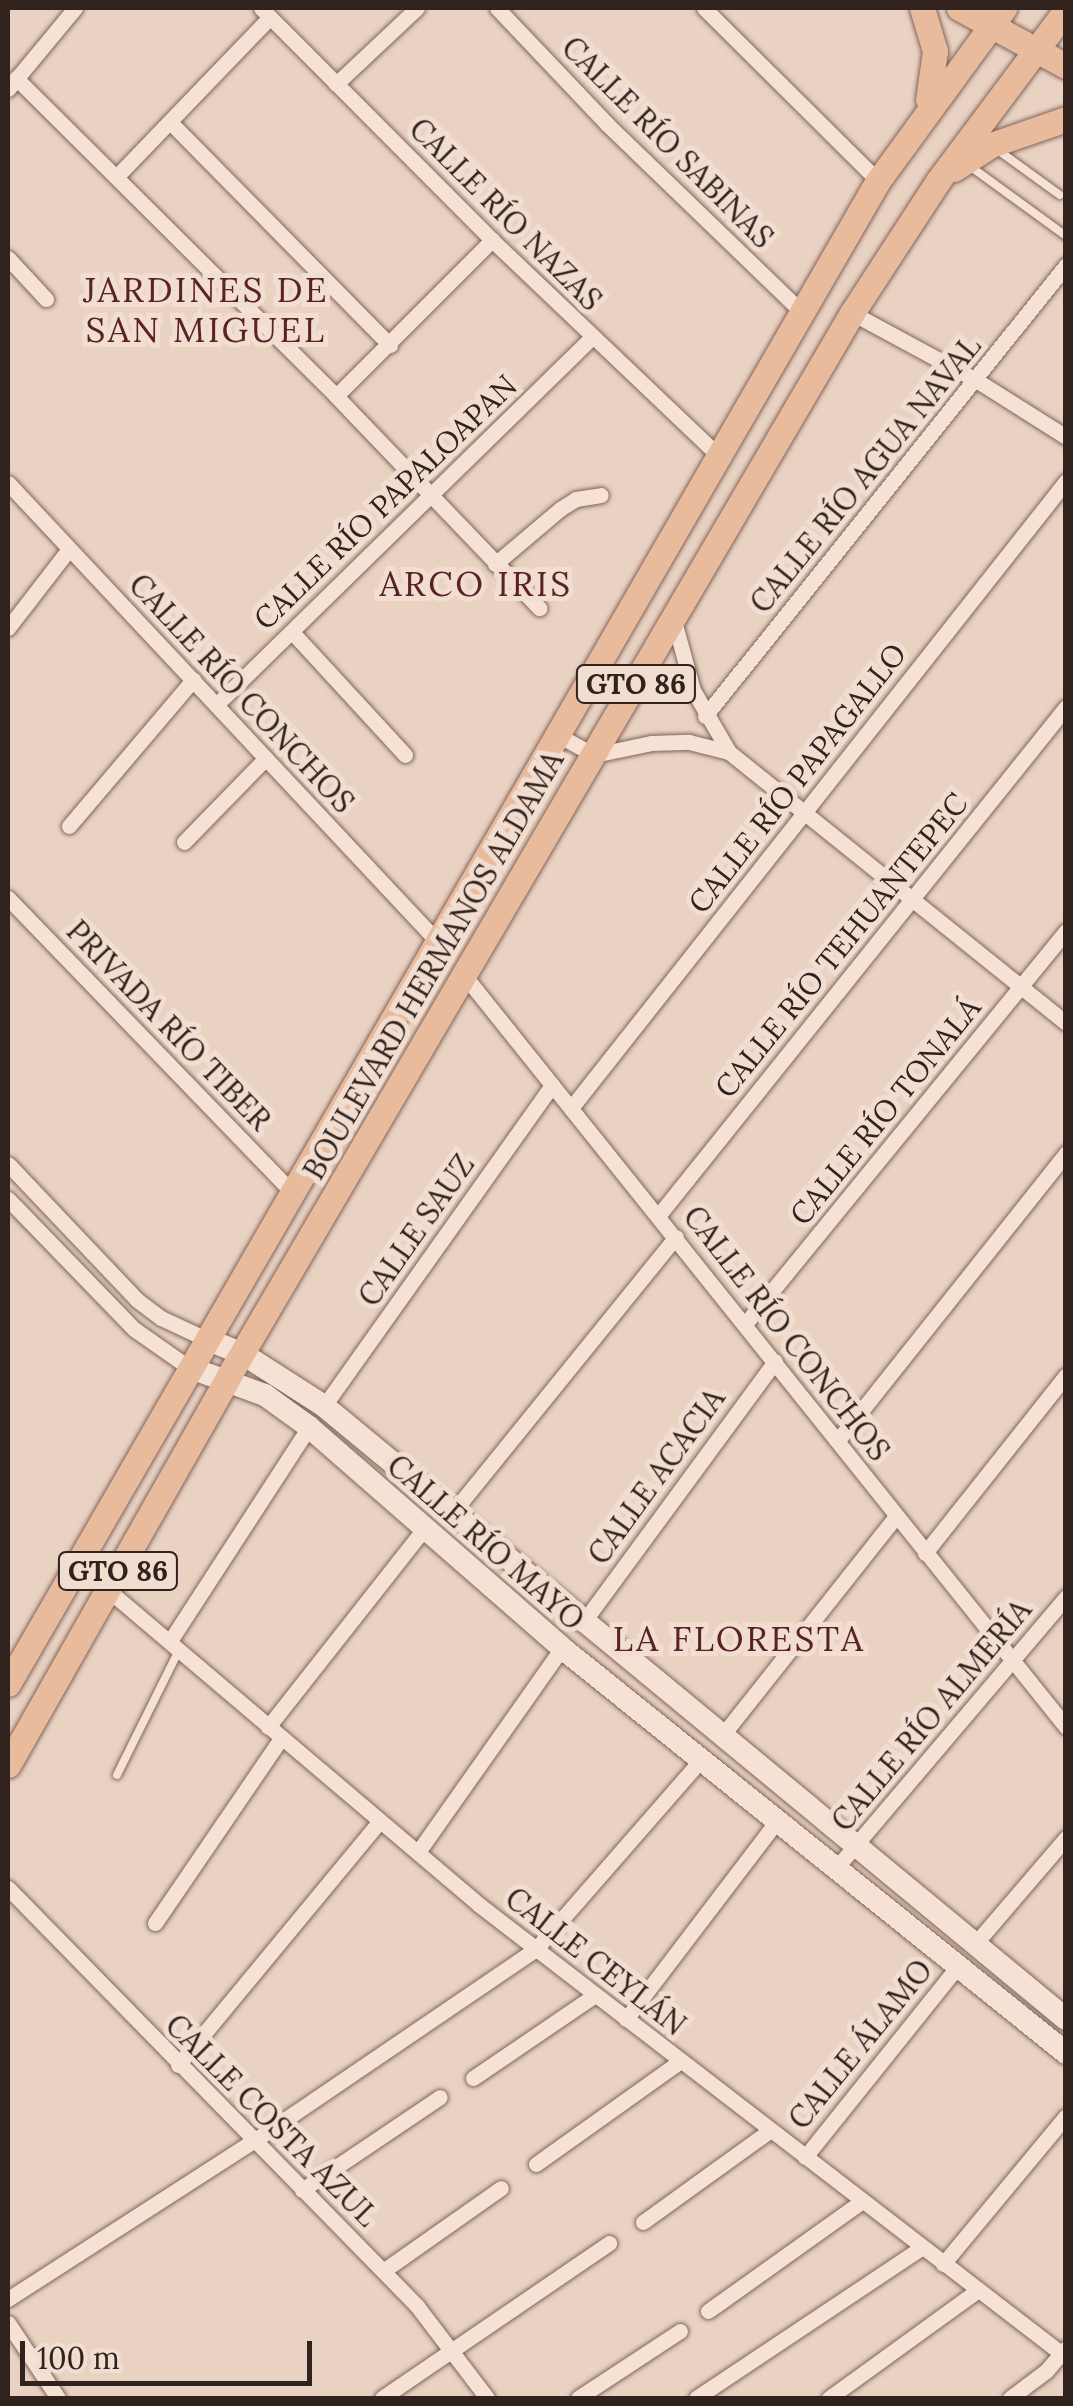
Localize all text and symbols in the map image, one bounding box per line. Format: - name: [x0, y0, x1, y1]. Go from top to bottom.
- street label: CALLE RÍO SABINAS: [555, 29, 781, 255]
- street label: CALLE RÍO NAZAS: [402, 110, 610, 318]
- district label: JARDINES DE SAN MIGUEL: [83, 269, 329, 351]
- street label: CALLE RÍO AGUA NAVAL: [742, 328, 988, 620]
- street label: CALLE RÍO PAPALOAPAN: [246, 367, 524, 637]
- district label: ARCO IRIS: [379, 563, 573, 605]
- street label: CALLE RÍO CONCHOS: [122, 566, 362, 820]
- street label: CALLE RÍO PAPAGALLO: [681, 636, 913, 920]
- road number: GTO 86: [574, 661, 698, 707]
- street label: BOULEVARD HERMANOS ALDAMA: [295, 744, 571, 1186]
- street label: CALLE RÍO TEHUANTEPEC: [707, 786, 975, 1104]
- street label: PRIVADA RÍO TIBER: [60, 913, 278, 1137]
- street label: CALLE RÍO TONALÁ: [782, 990, 988, 1232]
- street label: CALLE SAUZ: [351, 1147, 481, 1313]
- street label: CALLE RÍO CONCHOS: [676, 1199, 898, 1467]
- street label: CALLE ACACIA: [580, 1381, 732, 1571]
- street label: CALLE RÍO MAYO: [380, 1447, 592, 1637]
- road number: GTO 86: [56, 1548, 180, 1594]
- street label: CALLE RÍO ALMERÍA: [824, 1592, 1038, 1838]
- district label: LA FLORESTA: [613, 1618, 865, 1660]
- street label: CALLE CEYLÁN: [499, 1879, 693, 2043]
- street label: CALLE ÁLAMO: [781, 1952, 939, 2136]
- street label: CALLE COSTA AZUL: [159, 2007, 385, 2233]
- scale bar: [25, 2321, 318, 2383]
- text: 100 m: [37, 2339, 120, 2377]

